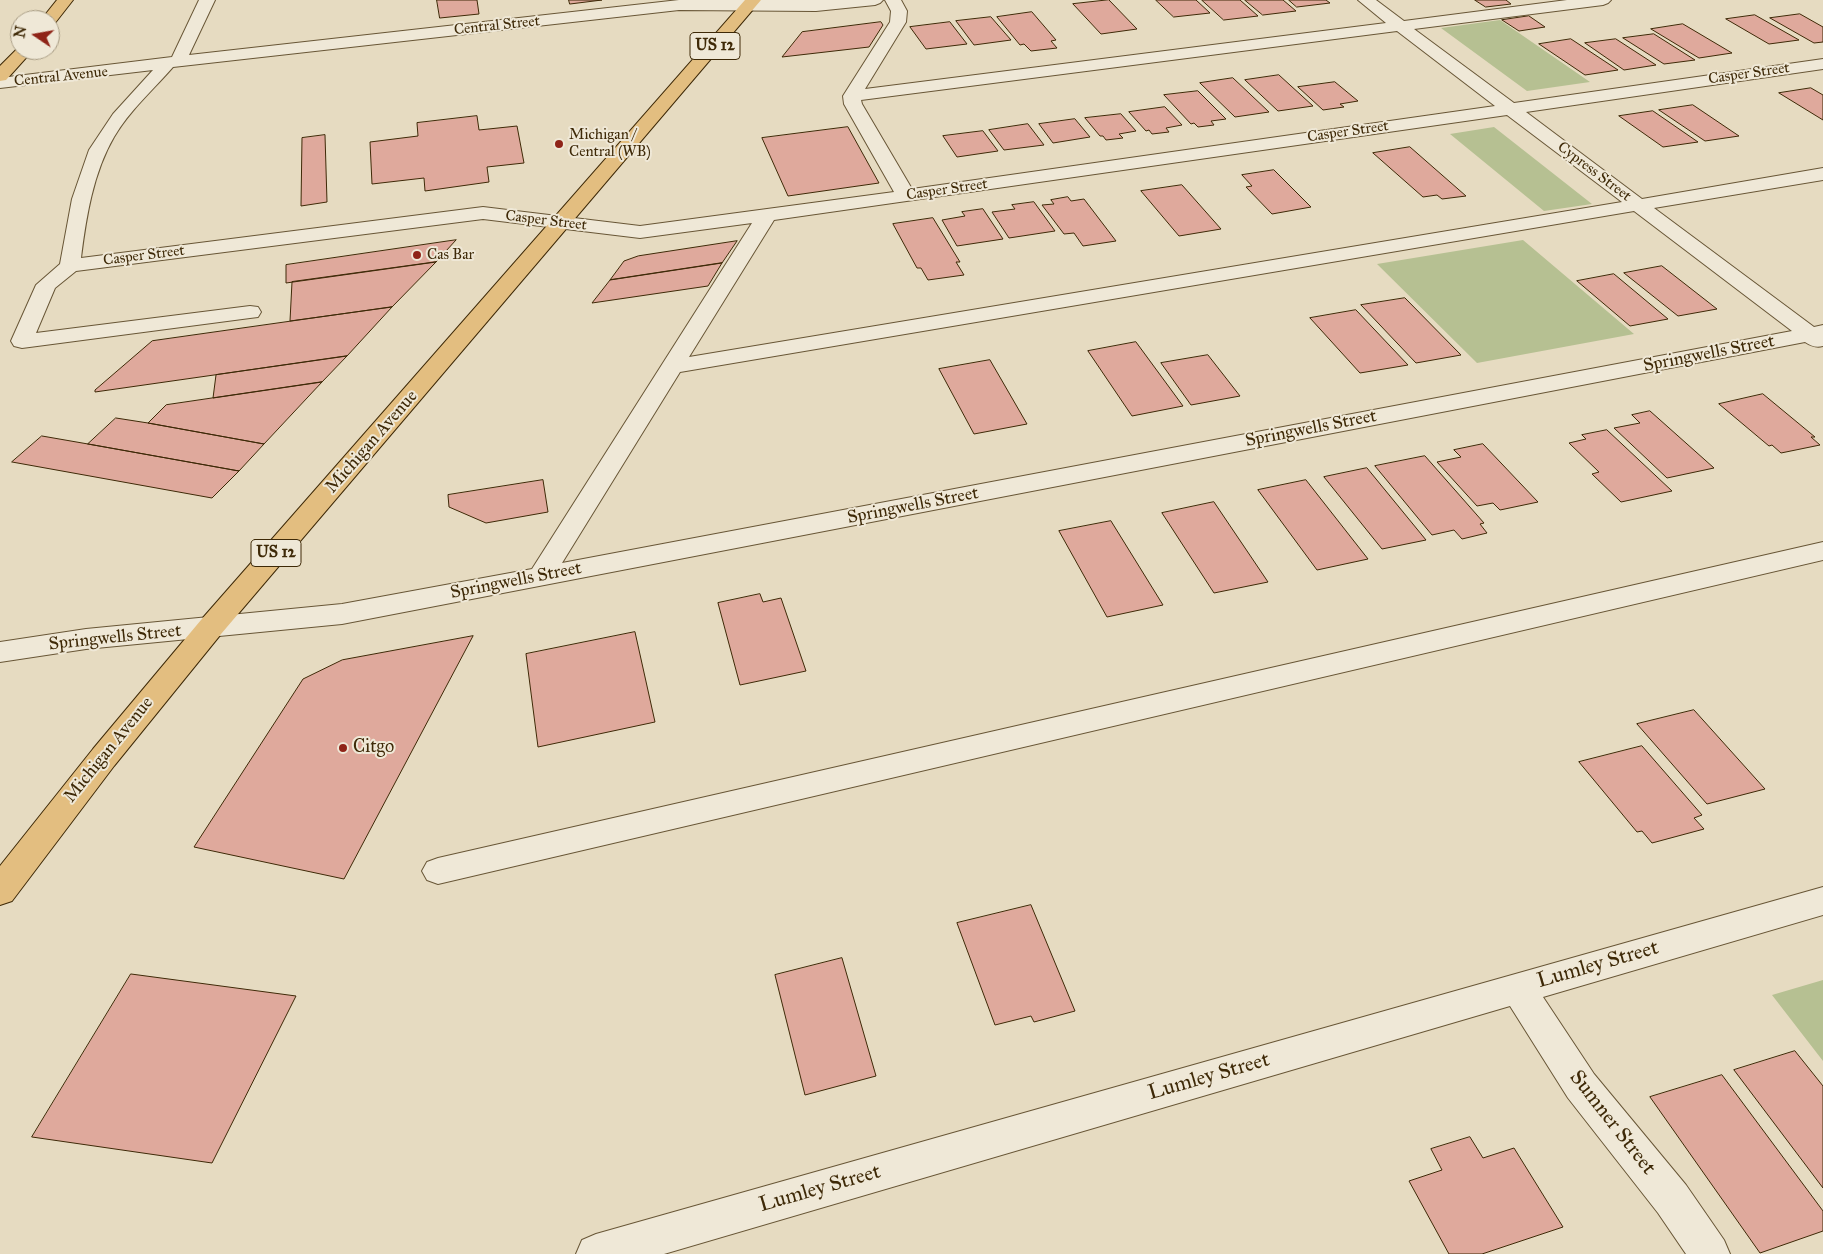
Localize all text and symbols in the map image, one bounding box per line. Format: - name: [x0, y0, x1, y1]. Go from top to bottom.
- north arrow: [10, 10, 60, 60]
- street label: Central Street: [453, 13, 541, 39]
- text: N: [11, 24, 30, 40]
- road number: US 12: [690, 32, 740, 59]
- street label: Casper Street: [1707, 59, 1791, 89]
- street label: Central Avenue: [13, 63, 109, 91]
- street label: Casper Street: [1306, 117, 1390, 147]
- place label: Michigan / Central (WB): [569, 126, 651, 161]
- marker: Michigan / Central (WB): [553, 138, 565, 150]
- street label: Cypress Street: [1553, 138, 1635, 206]
- street label: Casper Street: [905, 175, 989, 205]
- street label: Casper Street: [504, 207, 588, 235]
- street label: Casper Street: [102, 242, 186, 270]
- place label: Cas Bar: [427, 246, 474, 264]
- marker: Cas Bar: [411, 249, 423, 261]
- street label: Springwells Street: [1641, 331, 1777, 377]
- street label: Michigan Avenue: [321, 386, 423, 498]
- street label: Springwells Street: [1243, 406, 1379, 452]
- street label: Springwells Street: [845, 483, 981, 529]
- road number: US 12: [251, 540, 301, 566]
- street label: Springwells Street: [448, 558, 584, 604]
- street label: Springwells Street: [48, 620, 182, 656]
- street label: Michigan Avenue: [60, 693, 158, 807]
- place label: Citgo: [353, 737, 394, 759]
- marker: Citgo: [337, 742, 349, 754]
- street label: Lumley Street: [1534, 936, 1662, 994]
- street label: Lumley Street: [1145, 1048, 1273, 1106]
- street label: Sumner Street: [1563, 1066, 1661, 1180]
- street label: Lumley Street: [756, 1160, 884, 1218]

